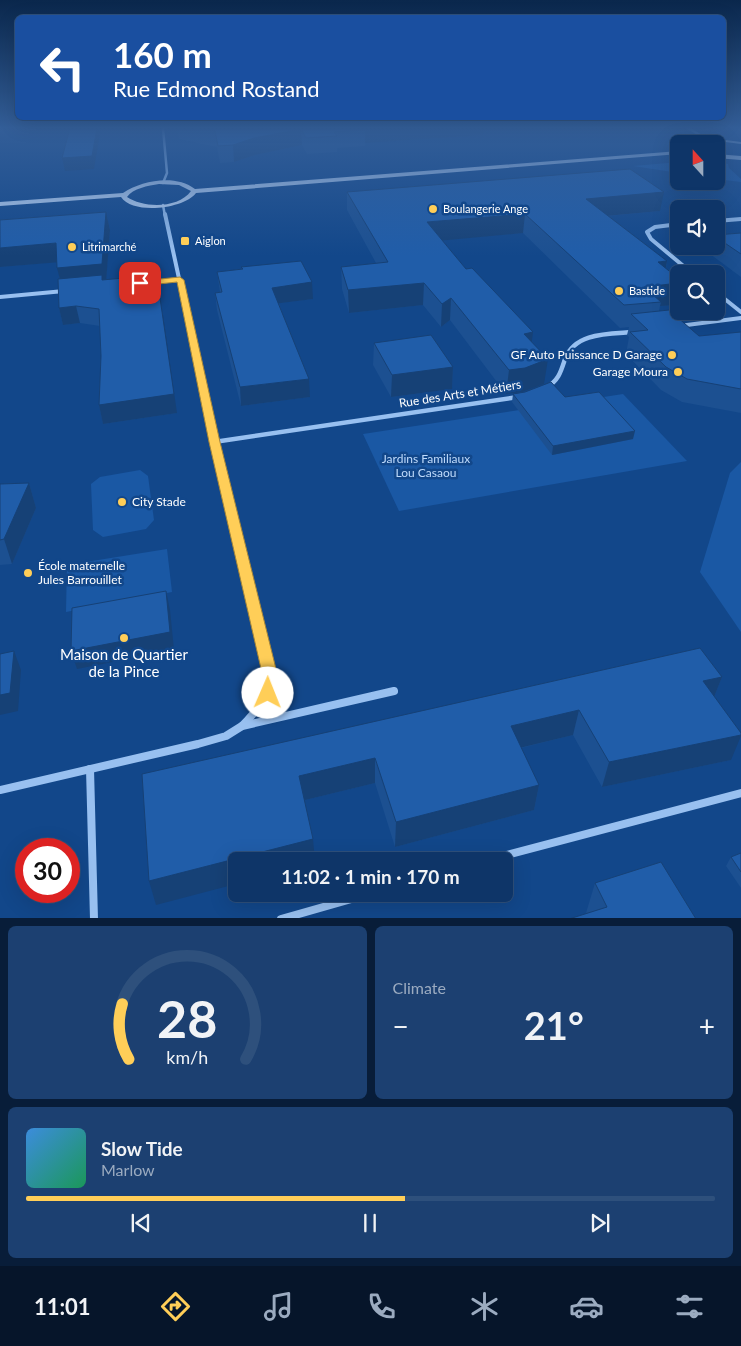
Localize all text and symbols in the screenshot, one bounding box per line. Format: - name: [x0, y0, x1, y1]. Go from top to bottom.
- text: 160 m: [113, 33, 212, 75]
- icon: left: [30, 35, 95, 100]
- text: Rue Edmond Rostand: [113, 75, 320, 102]
- north arrow: [670, 135, 725, 190]
- map controls: [670, 135, 725, 320]
- button: sound: [670, 200, 725, 255]
- place label: Boulangerie Ange: [443, 202, 528, 215]
- marker: Boulangerie Ange: [427, 203, 439, 215]
- place label: Aiglon: [195, 234, 226, 247]
- marker: Aiglon: [179, 235, 191, 247]
- place label: Litrimarché: [82, 240, 137, 253]
- marker: Litrimarché: [66, 241, 78, 253]
- pin: [119, 262, 161, 304]
- button: search: [670, 265, 725, 320]
- icon: arrive: [126, 269, 154, 297]
- place label: Bastide: [629, 284, 665, 297]
- marker: Bastide: [613, 285, 625, 297]
- place label: GF Auto Puissance D Garage: [511, 347, 662, 362]
- marker: GF Auto Puissance D Garage: [666, 349, 678, 361]
- place label: Garage Moura: [593, 364, 668, 379]
- marker: Garage Moura: [672, 366, 684, 378]
- street label: Rue des Arts et Métiers: [398, 376, 522, 411]
- park label: Jardins Familiaux Lou Casaou: [382, 451, 470, 480]
- place label: City Stade: [132, 494, 186, 509]
- marker: City Stade: [116, 496, 128, 508]
- place label: École maternelle Jules Barrouillet: [38, 558, 125, 587]
- marker: École maternelle Jules Barrouillet: [22, 567, 34, 579]
- marker: Maison de Quartier de la Pince: [118, 632, 130, 644]
- place label: Maison de Quartier de la Pince: [60, 645, 188, 680]
- position arrow: [241, 666, 293, 718]
- speed limit sign: 30: [15, 838, 80, 903]
- text: 11:02 · 1 min · 170 m: [281, 865, 460, 888]
- text: Climate: [393, 978, 446, 997]
- text: 28: [157, 987, 217, 1049]
- text: 21°: [524, 1002, 584, 1048]
- text: −: [393, 1009, 409, 1043]
- text: +: [699, 1009, 715, 1043]
- text: km/h: [166, 1046, 208, 1068]
- text: Slow Tide: [101, 1137, 183, 1160]
- text: Marlow: [101, 1160, 155, 1179]
- icon: previous: [127, 1209, 155, 1237]
- icon: pause: [356, 1209, 384, 1237]
- icon: next: [586, 1209, 614, 1237]
- icon: directions: [158, 1289, 193, 1324]
- icon: music: [261, 1289, 296, 1324]
- icon: phone: [364, 1289, 399, 1324]
- icon: climate: [467, 1289, 502, 1324]
- icon: car: [569, 1289, 604, 1324]
- icon: filters: [672, 1289, 707, 1324]
- text: 11:01: [34, 1293, 91, 1320]

